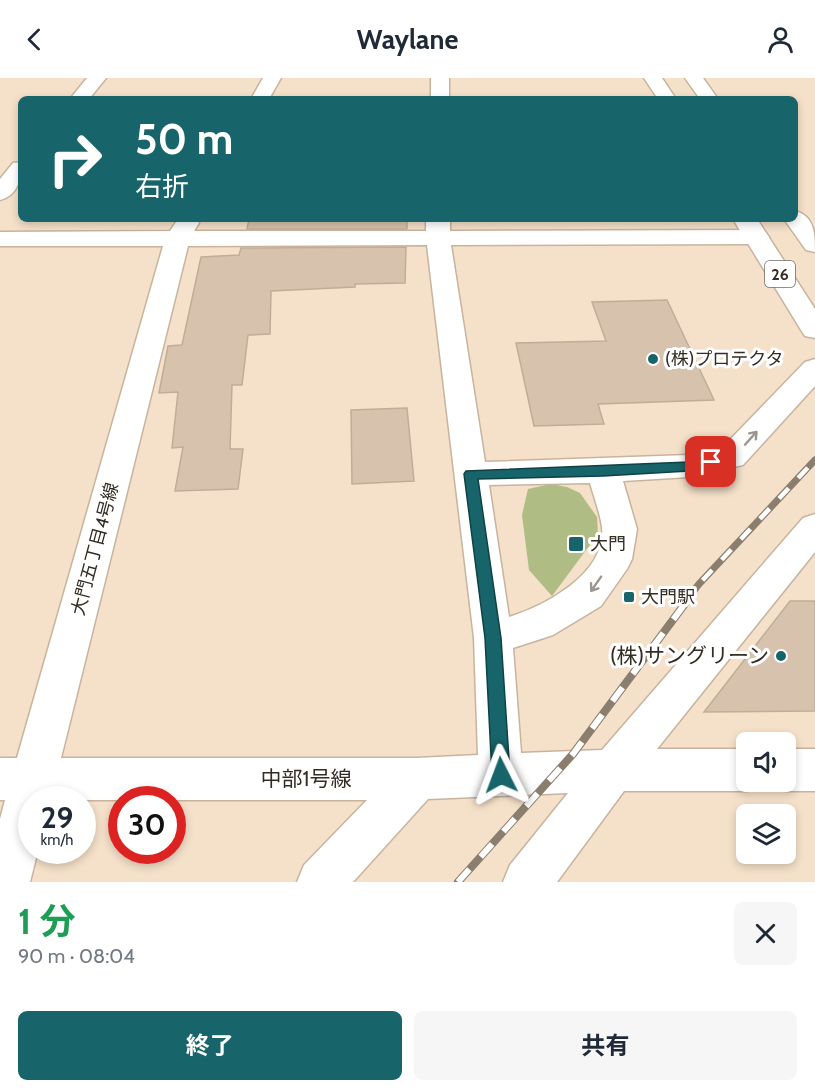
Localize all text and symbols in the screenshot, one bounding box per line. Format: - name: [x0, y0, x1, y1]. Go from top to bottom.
- icon: back: [18, 23, 51, 56]
- text: Waylane: [357, 23, 458, 56]
- icon: person: [764, 23, 797, 56]
- text: 50 m: [135, 113, 233, 165]
- icon: right: [36, 120, 114, 198]
- text: 右折: [135, 170, 189, 203]
- road number: 26: [765, 261, 795, 287]
- place label: (株)プロテクタ: [665, 348, 784, 370]
- marker: (株)プロテクタ: [646, 352, 660, 366]
- one-way arrow: [744, 431, 758, 446]
- pin: [685, 436, 736, 487]
- icon: arrive: [694, 445, 727, 478]
- street label: 大門五丁目4号線: [67, 480, 123, 618]
- place label: 大門: [590, 533, 626, 555]
- marker: 大門: [567, 535, 585, 553]
- one-way arrow: [590, 576, 602, 592]
- place label: 大門駅: [641, 586, 695, 608]
- marker: 大門駅: [622, 590, 636, 604]
- place label: (株)サングリーン: [610, 643, 769, 668]
- marker: (株)サングリーン: [774, 649, 788, 663]
- map controls: [736, 732, 796, 864]
- button: sound: [736, 732, 796, 792]
- position arrow: [469, 743, 533, 807]
- street label: 中部1号線: [261, 766, 351, 791]
- speed limit sign: 30: [108, 786, 186, 864]
- text: 29: [41, 799, 73, 836]
- button: layers: [736, 804, 796, 864]
- text: km/h: [41, 831, 73, 849]
- text: 1 分: [18, 899, 75, 943]
- button: close: [734, 902, 797, 965]
- text: 90 m · 08:04: [18, 944, 135, 968]
- button: 終了: [18, 1011, 402, 1080]
- button: 共有: [414, 1011, 797, 1080]

